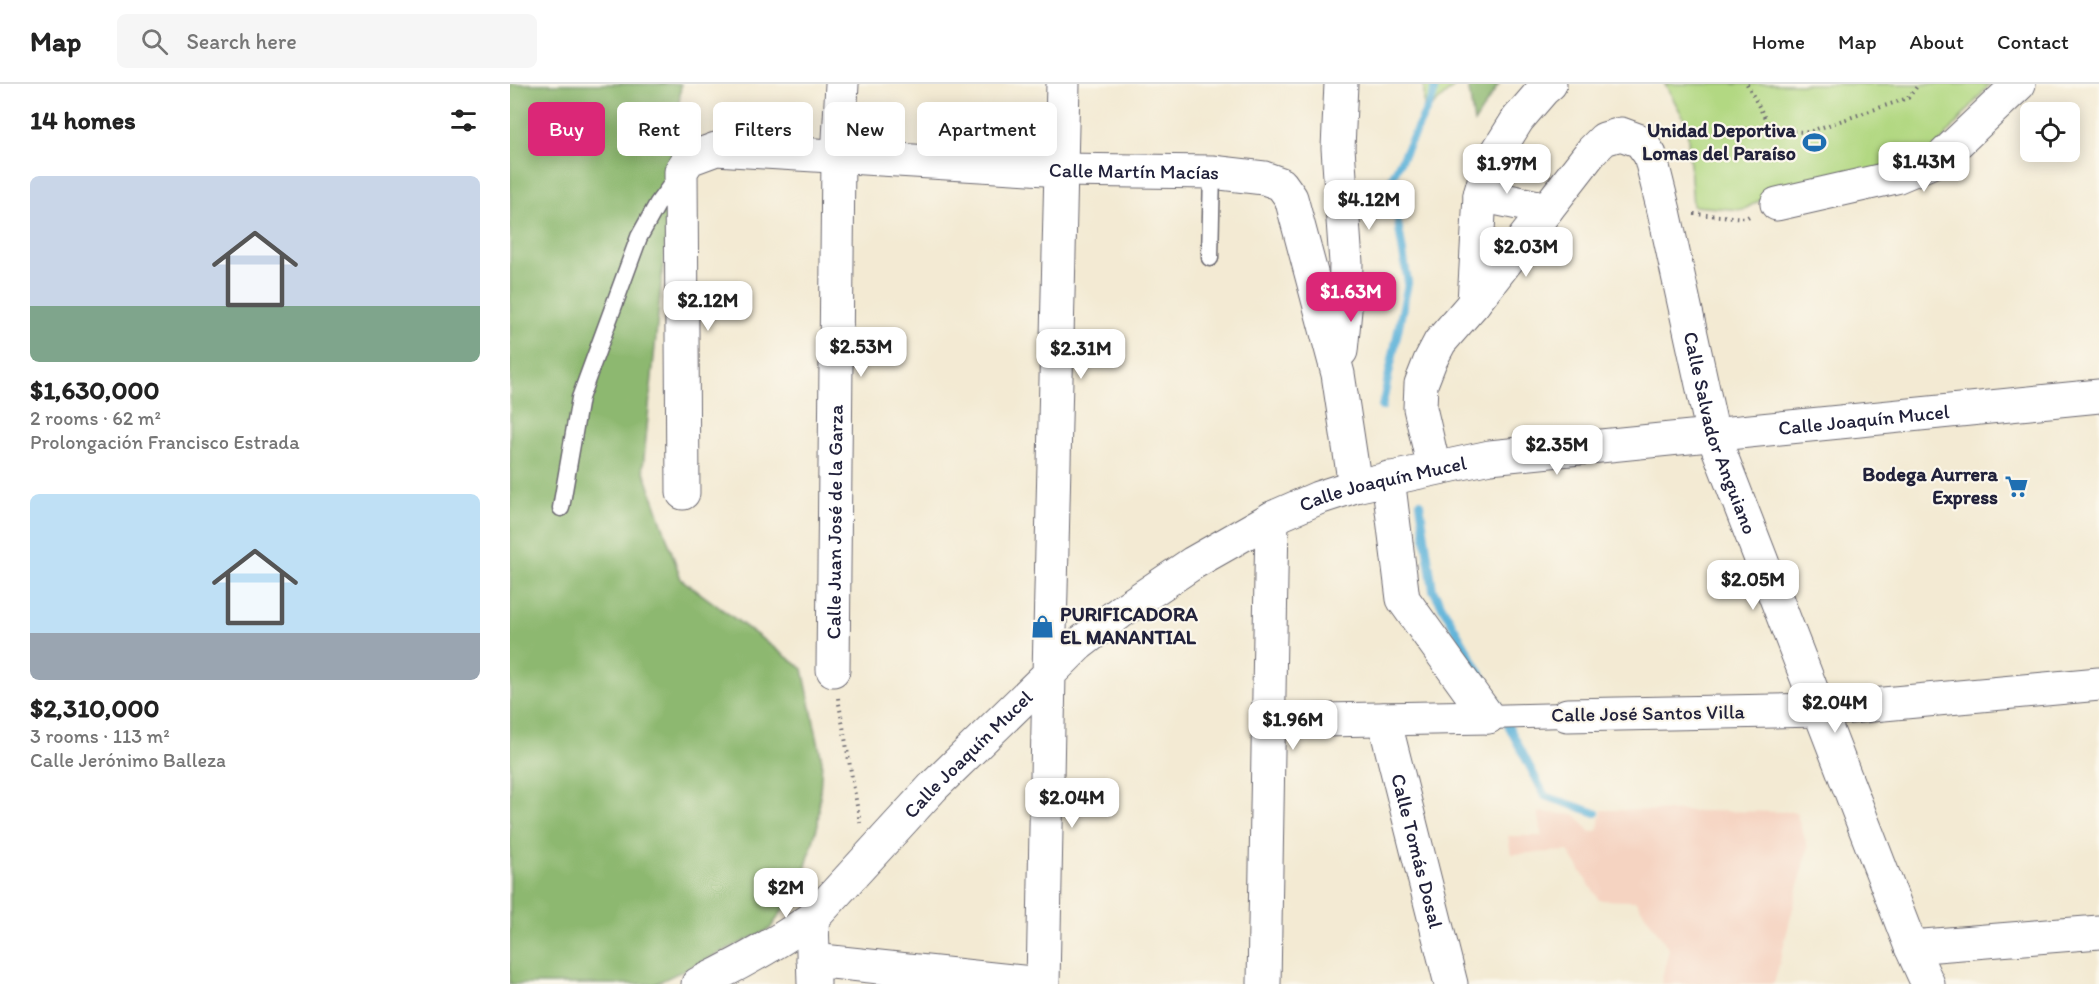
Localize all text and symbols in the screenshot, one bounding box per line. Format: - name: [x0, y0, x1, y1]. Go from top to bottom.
- search box: [117, 14, 537, 68]
- text: Map: [30, 24, 81, 58]
- icon: search: [138, 25, 171, 58]
- text: Search here: [186, 28, 297, 55]
- text: Home: [1752, 29, 1805, 54]
- text: Map: [1838, 29, 1877, 54]
- text: About: [1910, 29, 1964, 54]
- text: Contact: [1997, 29, 2069, 54]
- chip: Buy: [528, 102, 605, 156]
- chip: Rent: [617, 102, 701, 156]
- chip: Filters: [713, 102, 813, 156]
- chip: New: [825, 102, 905, 156]
- chip: Apartment: [917, 102, 1057, 156]
- map controls: [2020, 102, 2080, 162]
- button: locate: [2020, 102, 2080, 162]
- text: 14 homes: [30, 104, 136, 136]
- icon: filters: [447, 104, 480, 137]
- place label: Unidad Deportiva Lomas del Paraíso: [1642, 118, 1797, 165]
- sports icon: Unidad Deportiva Lomas del Paraíso: [1801, 129, 1827, 155]
- pin: $1.43M: [1875, 142, 1973, 193]
- pin: $1.97M: [1458, 144, 1556, 195]
- text: $1.43M: [1893, 149, 1955, 173]
- text: $1.97M: [1477, 151, 1537, 175]
- street label: Calle Martín Macías: [1048, 157, 1221, 185]
- pin: $4.12M: [1320, 180, 1418, 231]
- text: $4.12M: [1338, 187, 1400, 211]
- icon: home: [201, 215, 309, 323]
- pin: $2.03M: [1477, 227, 1575, 278]
- text: $2.03M: [1494, 234, 1558, 258]
- pin: $1.63M: [1302, 272, 1400, 323]
- text: $1.63M: [1320, 279, 1382, 303]
- pin: $2.12M: [659, 281, 757, 332]
- text: $2.12M: [677, 288, 739, 312]
- pin: $2.53M: [812, 327, 910, 378]
- pin: $2.31M: [1032, 329, 1130, 380]
- street label: Calle Salvador Anguiano: [1679, 329, 1762, 538]
- text: $2.53M: [830, 334, 892, 358]
- text: $2.31M: [1050, 336, 1112, 360]
- text: $1,630,000: [30, 374, 160, 406]
- street label: Calle Joaquín Mucel: [1777, 399, 1951, 440]
- street label: Calle Juan José de la Garza: [821, 404, 848, 639]
- text: 2 rooms · 62 m²: [30, 406, 161, 430]
- pin: $2.35M: [1508, 425, 1606, 476]
- text: Prolongación Francisco Estrada: [30, 430, 300, 454]
- text: $2.35M: [1526, 432, 1588, 456]
- street label: Calle Joaquín Mucel: [1295, 450, 1469, 517]
- place label: Bodega Aurrera Express: [1862, 462, 1999, 510]
- supermarket icon: Bodega Aurrera Express: [2003, 473, 2029, 499]
- icon: home: [201, 533, 309, 641]
- pin: $2.05M: [1704, 560, 1802, 611]
- text: $2.05M: [1721, 567, 1785, 591]
- place label: PURIFICADORA EL MANANTIAL: [1060, 602, 1198, 649]
- shop icon: PURIFICADORA EL MANANTIAL: [1029, 613, 1055, 639]
- pin: $2.04M: [1786, 683, 1884, 734]
- street label: Calle Joaquín Mucel: [898, 685, 1037, 823]
- text: $2.04M: [1802, 690, 1868, 714]
- text: $2,310,000: [30, 692, 159, 724]
- street label: Calle José Santos Villa: [1551, 699, 1746, 727]
- pin: $1.96M: [1244, 700, 1342, 751]
- text: $1.96M: [1262, 707, 1324, 731]
- text: 3 rooms · 113 m²: [30, 724, 170, 748]
- text: Calle Jerónimo Balleza: [30, 748, 226, 772]
- street label: Calle Tomás Dosal: [1386, 771, 1448, 931]
- pin: $2.04M: [1023, 778, 1121, 829]
- text: $2.04M: [1039, 785, 1105, 809]
- pin: $2M: [757, 868, 815, 919]
- text: $2M: [768, 875, 804, 899]

